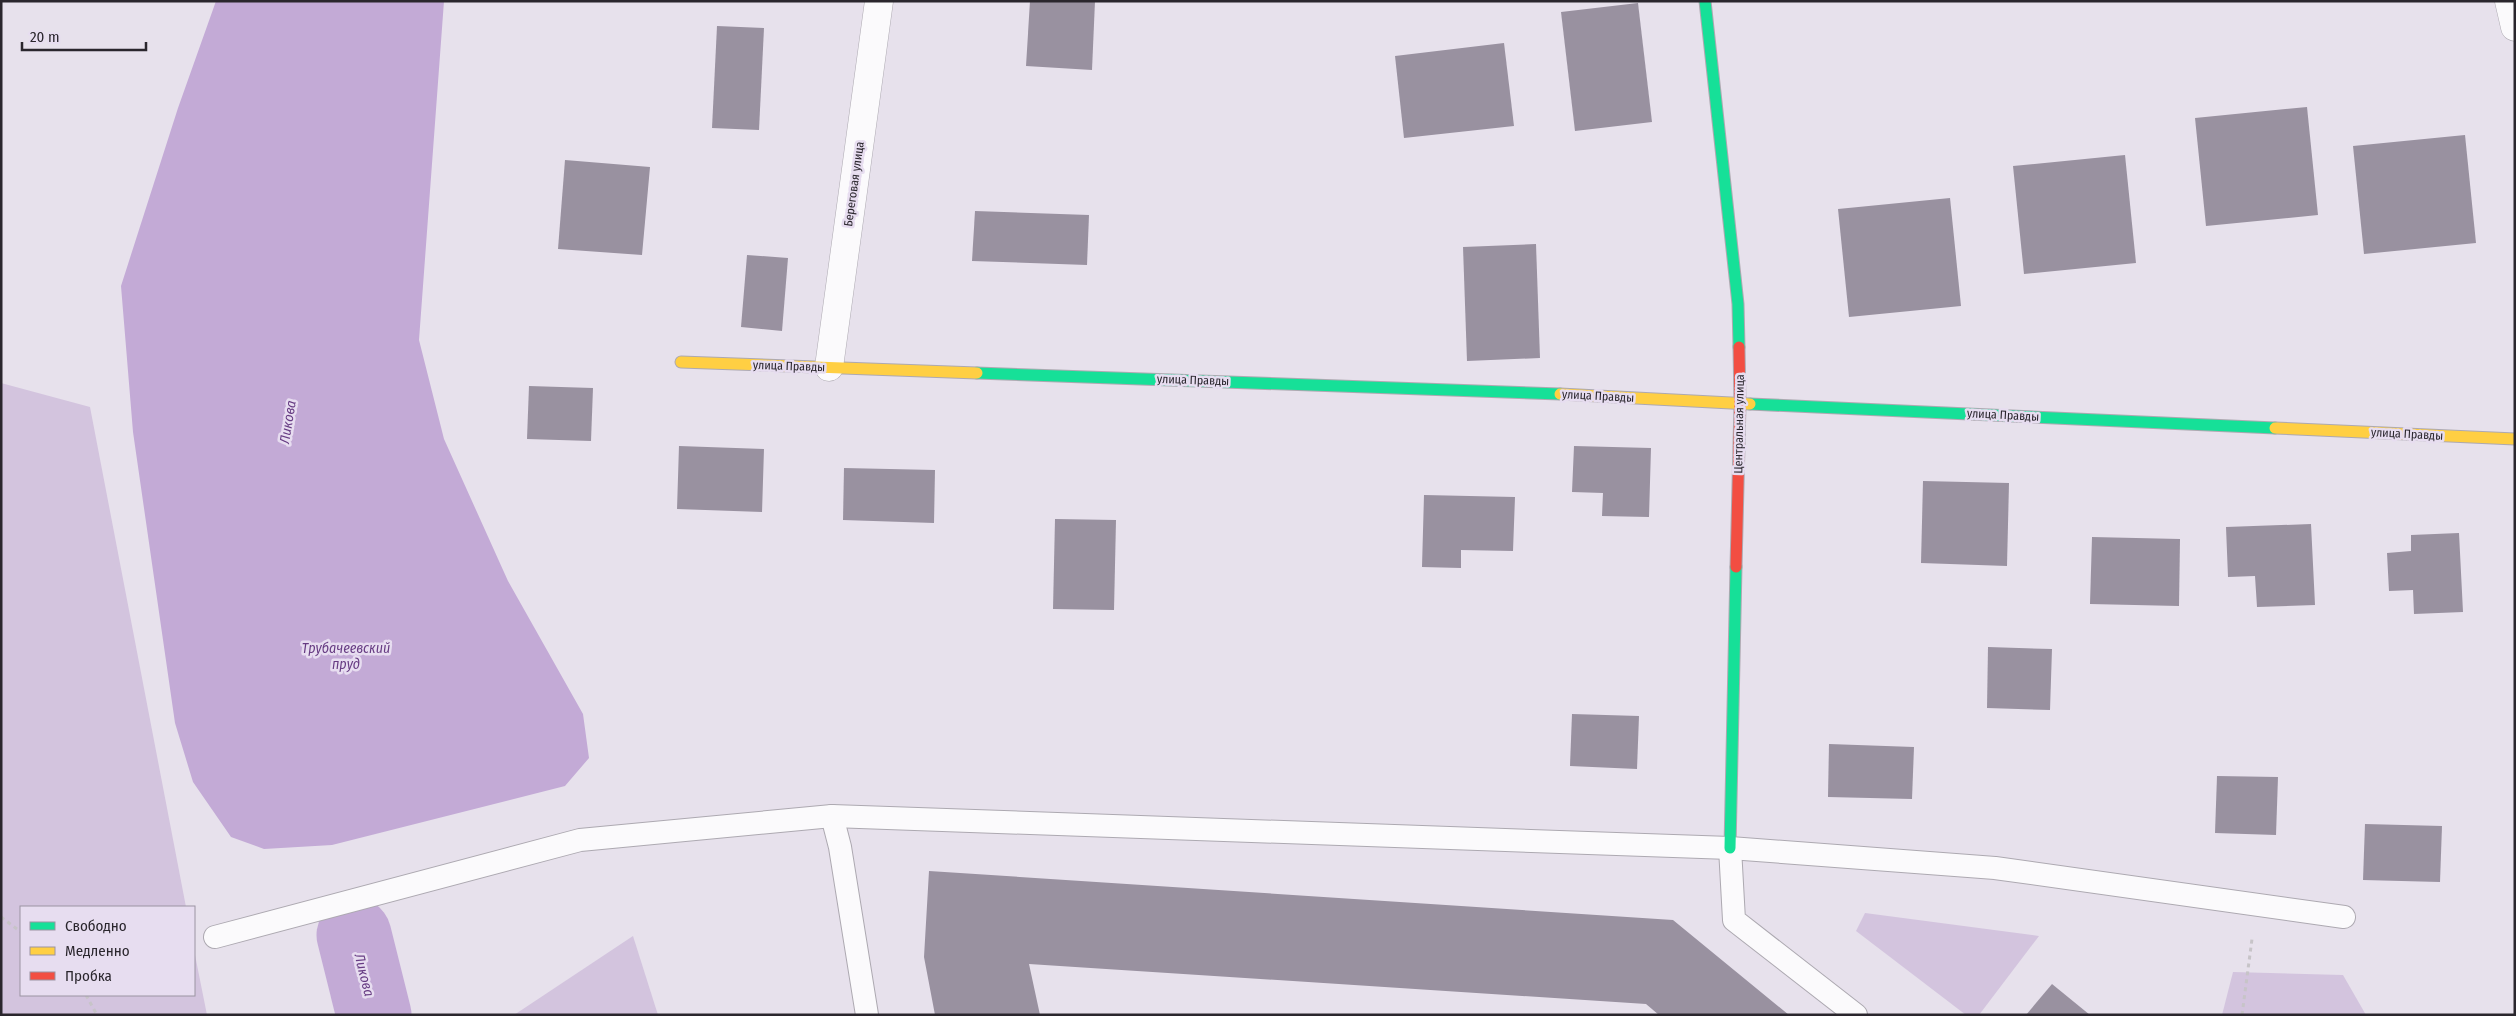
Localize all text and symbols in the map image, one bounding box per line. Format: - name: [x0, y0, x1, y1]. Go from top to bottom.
- scale bar: [22, 20, 146, 52]
- text: 20 m: [30, 28, 60, 46]
- street label: Береговая улица: [841, 140, 867, 227]
- street label: улица Правды: [753, 358, 825, 374]
- street label: улица Правды: [1157, 372, 1229, 388]
- street label: Центральная улица: [1731, 374, 1747, 474]
- street label: улица Правды: [1562, 387, 1634, 405]
- water label: Ликова: [276, 399, 300, 446]
- street label: улица Правды: [1967, 406, 2039, 424]
- street label: улица Правды: [2371, 425, 2443, 443]
- water label: Трубачеевский пруд: [302, 640, 390, 673]
- legend: [20, 906, 195, 996]
- text: Свободно: [65, 917, 127, 935]
- text: Медленно: [65, 942, 130, 960]
- water label: Ликова: [350, 951, 378, 998]
- text: Пробка: [65, 967, 112, 985]

